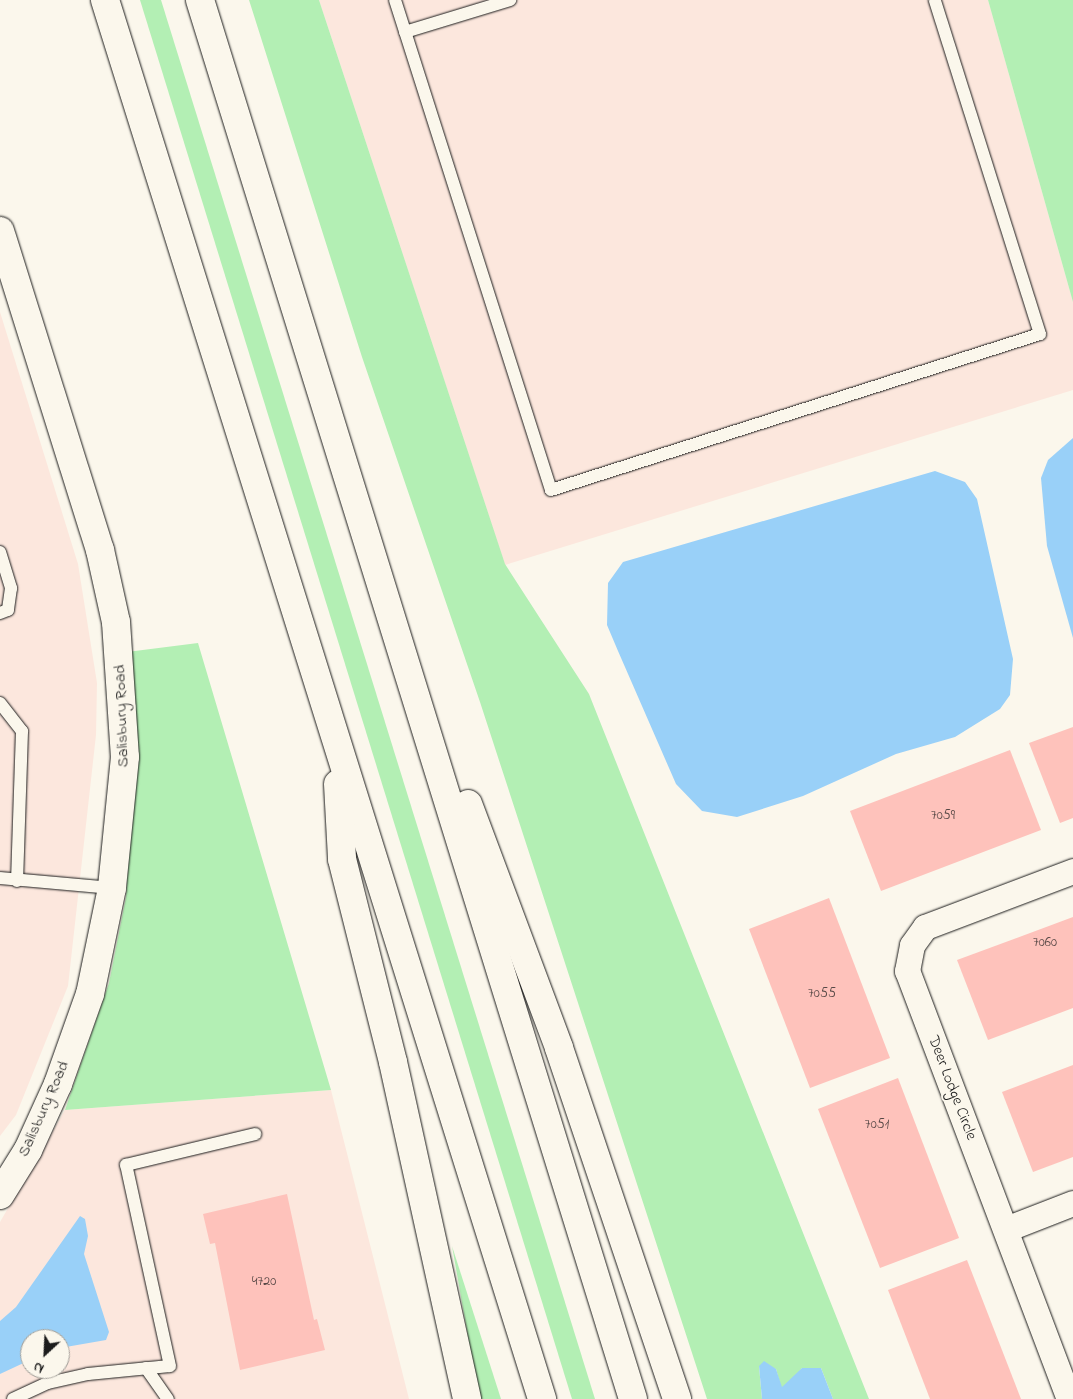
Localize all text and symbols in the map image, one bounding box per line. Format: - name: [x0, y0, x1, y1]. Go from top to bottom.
- street label: Salisbury Road: [111, 664, 133, 768]
- house number: 7059: [931, 808, 955, 824]
- house number: 7060: [1033, 935, 1057, 951]
- house number: 7055: [808, 986, 836, 1002]
- street label: Deer Lodge Circle: [923, 1033, 981, 1143]
- street label: Salisbury Road: [14, 1058, 74, 1160]
- house number: 7051: [865, 1117, 889, 1133]
- house number: 4720: [252, 1274, 276, 1290]
- north arrow: [20, 1329, 70, 1379]
- text: N: [30, 1356, 48, 1379]

